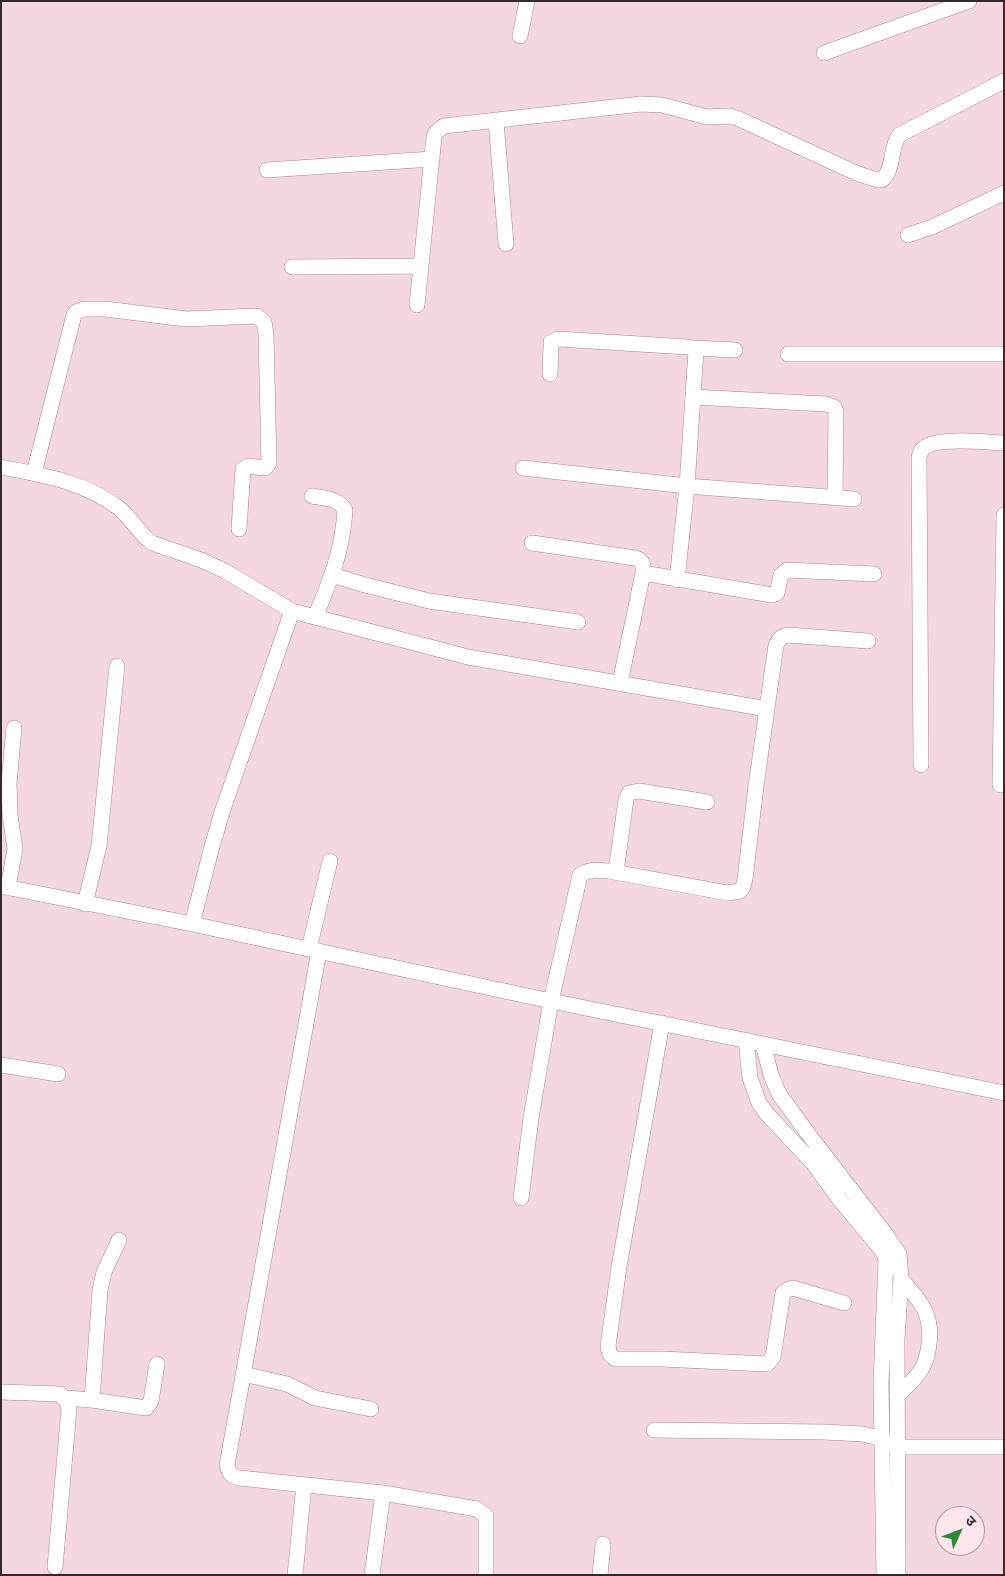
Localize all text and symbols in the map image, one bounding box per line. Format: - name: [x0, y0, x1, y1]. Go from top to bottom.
- north arrow: [935, 1506, 985, 1556]
- text: उ: [960, 1511, 981, 1531]

